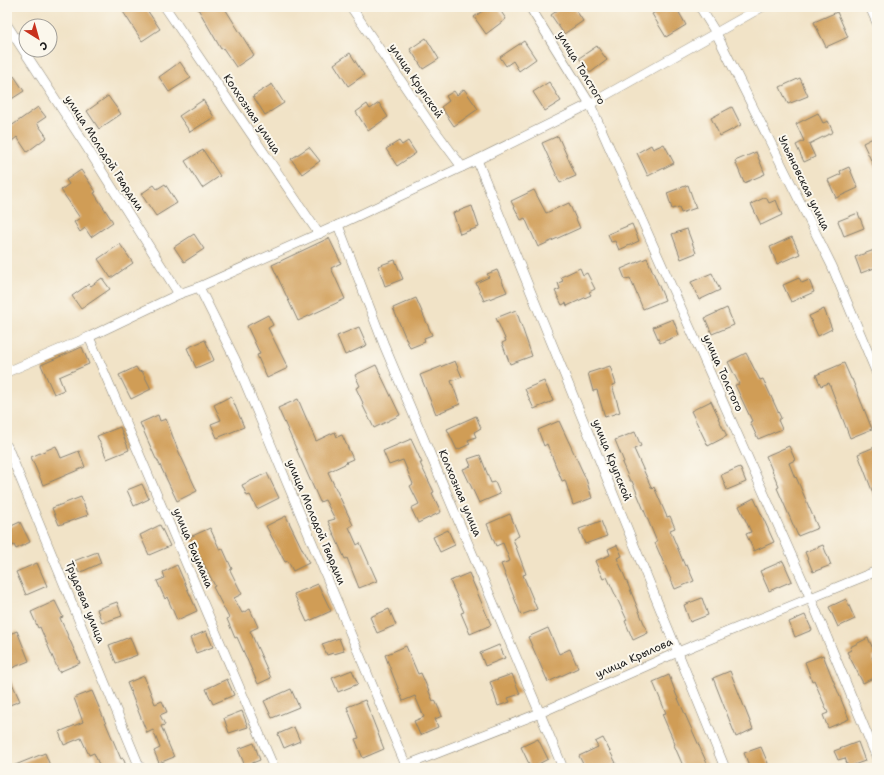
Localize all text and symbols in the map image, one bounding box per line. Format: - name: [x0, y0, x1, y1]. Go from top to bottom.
- north arrow: [18, 18, 58, 58]
- street label: улица Толстого: [553, 28, 609, 108]
- text: С: [36, 38, 51, 54]
- street label: улица Крупской: [385, 41, 447, 121]
- street label: Колхозная улица: [220, 71, 284, 157]
- street label: улица Молодой Гвардии: [61, 92, 147, 214]
- street label: Ульяновская улица: [774, 133, 834, 233]
- street label: улица Толстого: [699, 332, 747, 414]
- street label: улица Крупской: [589, 417, 635, 503]
- street label: Колхозная улица: [435, 447, 485, 539]
- street label: улица Молодой Гвардии: [283, 457, 349, 587]
- street label: улица Баумана: [169, 506, 217, 591]
- street label: Трудовая улица: [62, 559, 108, 645]
- street label: улица Крылова: [593, 634, 675, 682]

